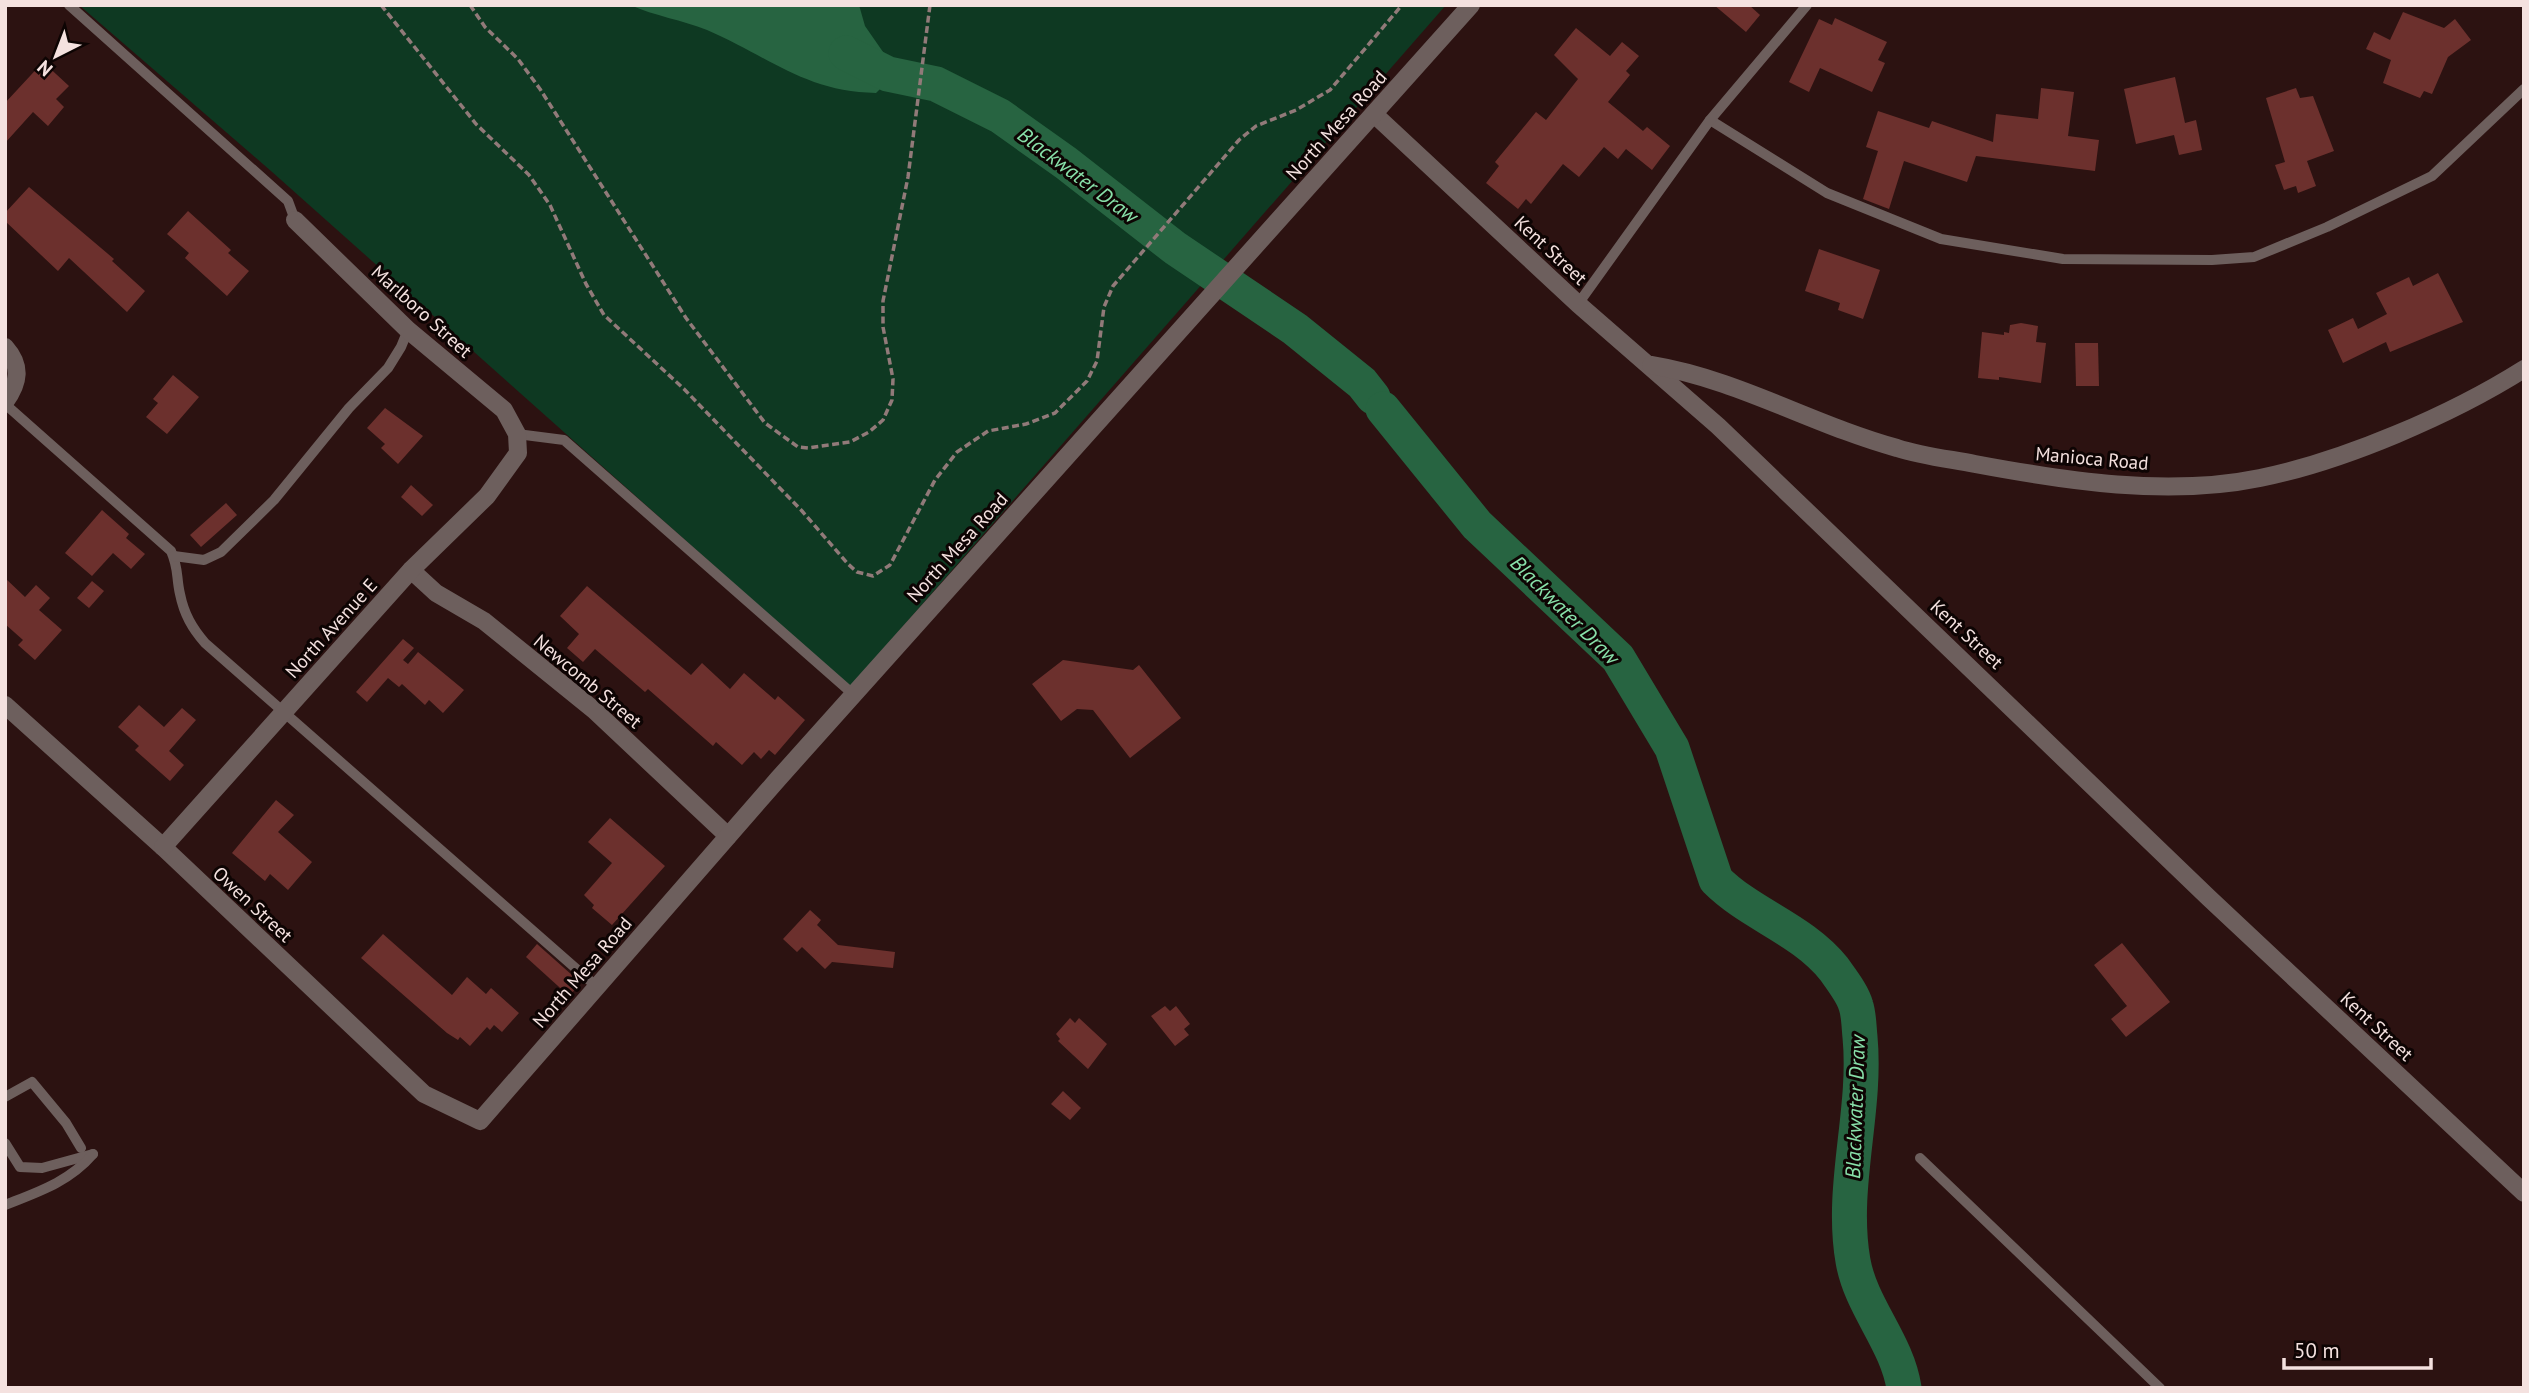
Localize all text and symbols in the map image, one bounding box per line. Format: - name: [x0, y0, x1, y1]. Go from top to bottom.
- north arrow: [21, 21, 91, 91]
- text: N: [32, 56, 57, 82]
- street label: North Mesa Road: [1280, 65, 1392, 185]
- water label: Blackwater Draw: [1012, 121, 1145, 230]
- street label: Kent Street: [1510, 210, 1593, 290]
- street label: Marlboro Street: [367, 260, 478, 363]
- street label: Manioca Road: [2034, 441, 2150, 475]
- street label: North Mesa Road: [901, 487, 1013, 607]
- water label: Blackwater Draw: [1505, 550, 1626, 671]
- street label: North Avenue E: [280, 573, 382, 683]
- street label: Kent Street: [1926, 594, 2009, 674]
- street label: Newcomb Street: [529, 629, 647, 733]
- street label: Owen Street: [208, 861, 298, 947]
- street label: North Mesa Road: [527, 912, 637, 1032]
- street label: Kent Street: [2336, 986, 2419, 1066]
- water label: Blackwater Draw: [1839, 1033, 1871, 1179]
- scale bar: [2284, 1326, 2431, 1370]
- text: 50 m: [2294, 1337, 2340, 1364]

